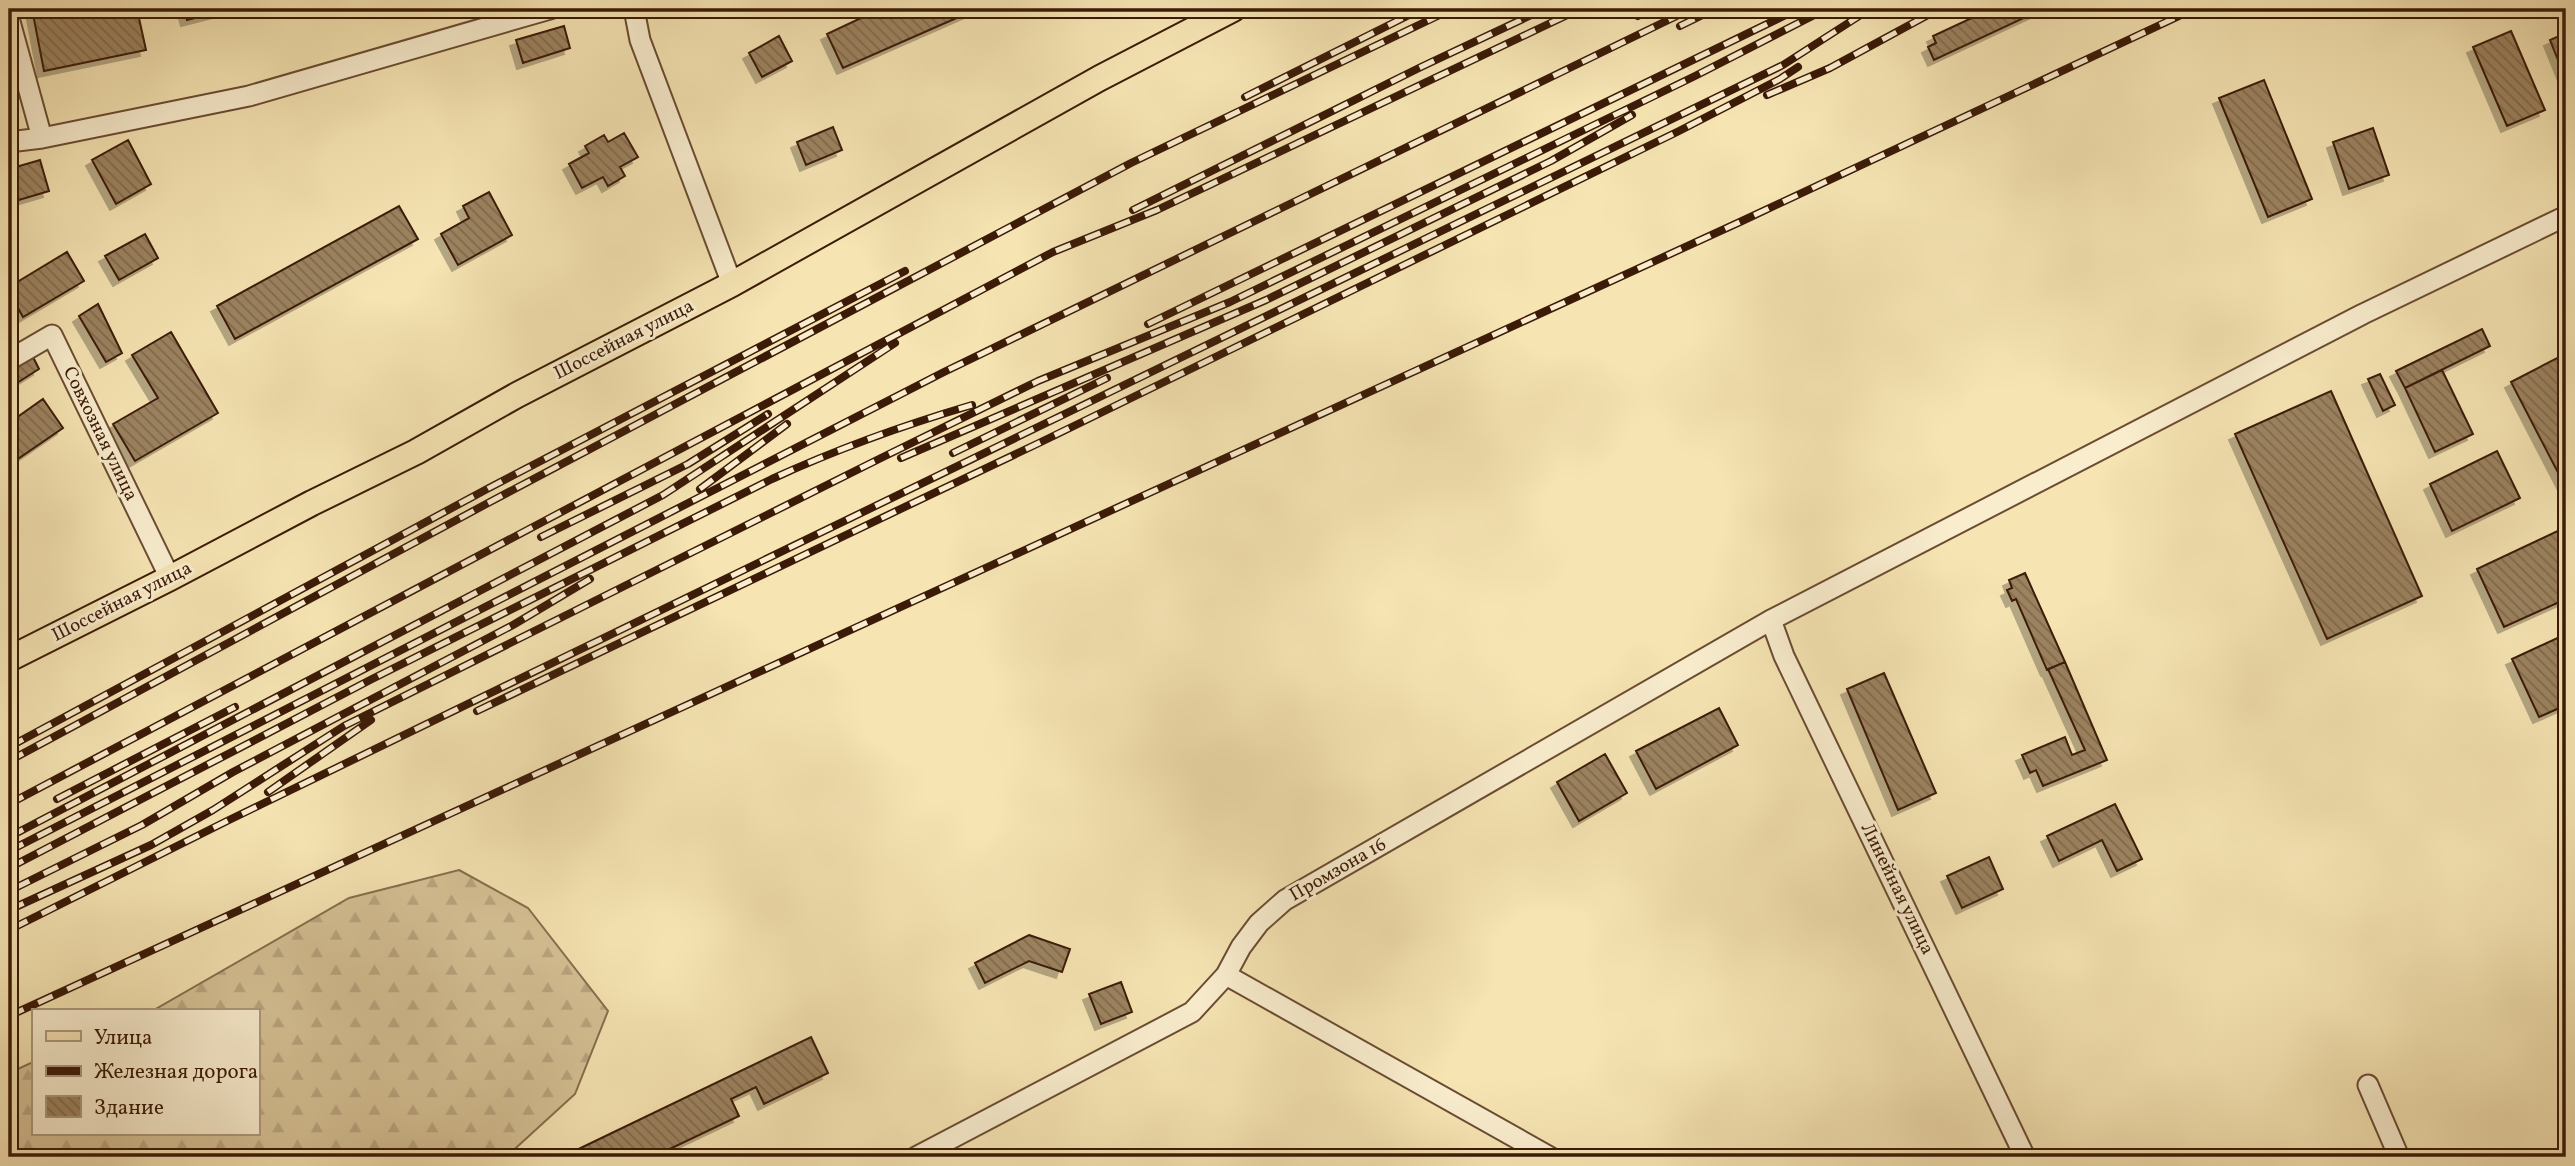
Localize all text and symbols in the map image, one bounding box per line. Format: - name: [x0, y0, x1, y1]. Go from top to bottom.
- street label: Шоссейная улица: [550, 293, 698, 387]
- street label: Совхозная улица: [56, 362, 144, 506]
- street label: Шоссейная улица: [48, 555, 196, 649]
- street label: Линейная улица: [1854, 819, 1940, 959]
- street label: Промзона 16: [1285, 832, 1391, 908]
- legend: [32, 1009, 259, 1134]
- text: Улица: [94, 1024, 152, 1053]
- text: Железная дорога: [94, 1058, 258, 1087]
- text: Здание: [94, 1094, 164, 1123]

